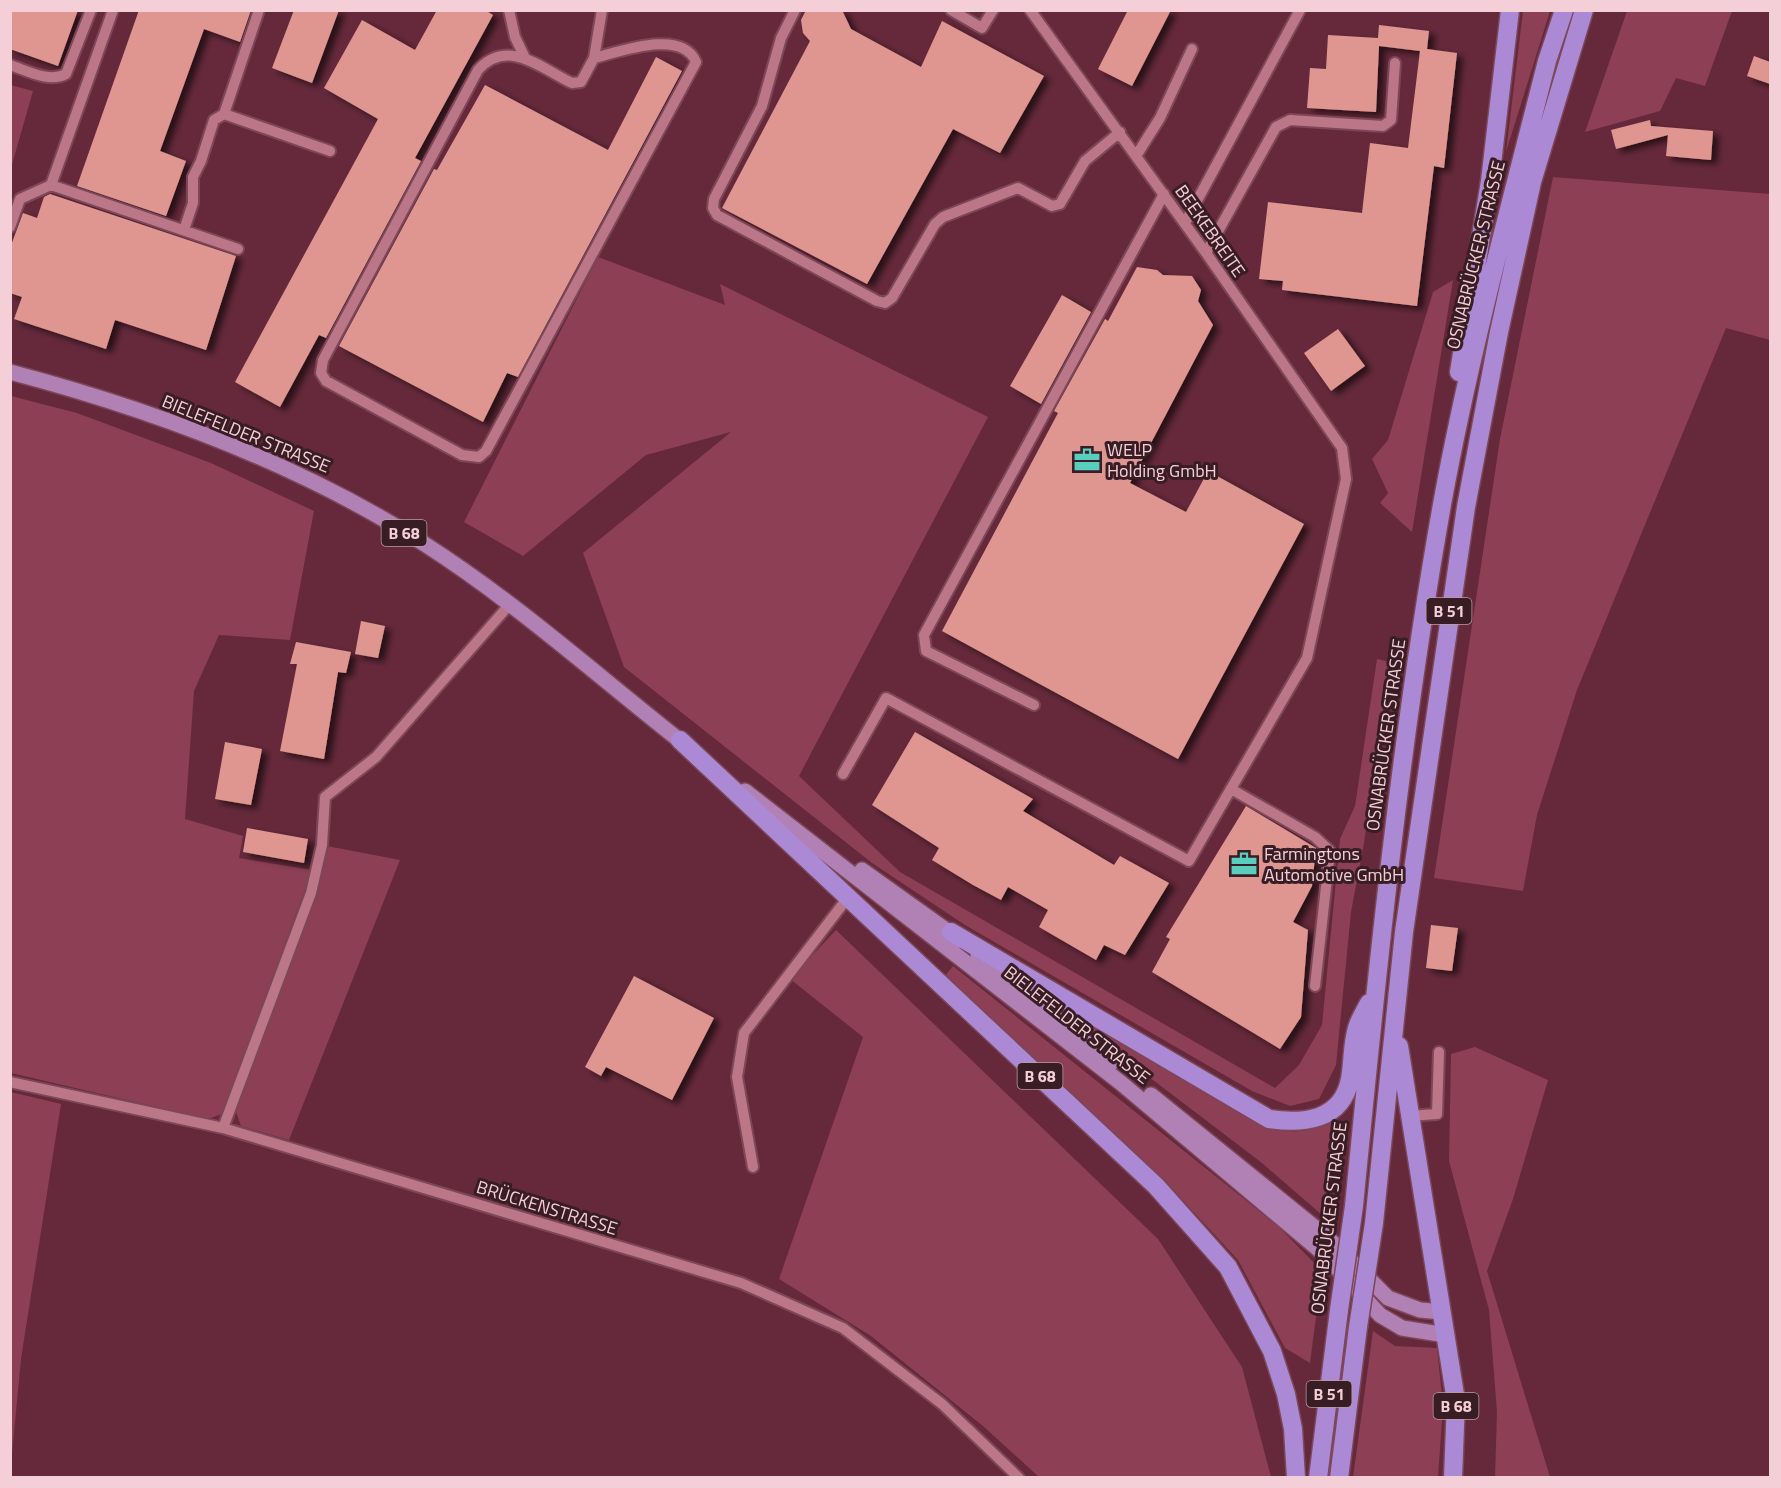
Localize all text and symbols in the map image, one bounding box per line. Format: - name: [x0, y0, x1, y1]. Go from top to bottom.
- street label: OSNABRÜCKER STRASSE: [1439, 158, 1512, 352]
- street label: BEEKEBREITE: [1169, 179, 1252, 282]
- street label: BIELEFELDER STRASSE: [158, 387, 334, 480]
- place label: WELP Holding GmbH: [1107, 436, 1217, 484]
- office icon: WELP Holding GmbH: [1072, 445, 1102, 475]
- road number: B 68: [382, 520, 426, 546]
- road number: B 51: [1426, 598, 1472, 624]
- street label: OSNABRÜCKER STRASSE: [1359, 637, 1412, 833]
- place label: Farmingtons Automotive GmbH: [1264, 840, 1404, 888]
- office icon: Farmingtons Automotive GmbH: [1229, 849, 1259, 879]
- street label: BIELEFELDER STRASSE: [998, 959, 1156, 1090]
- road number: B 68: [1018, 1063, 1062, 1089]
- street label: OSNABRÜCKER STRASSE: [1303, 1120, 1354, 1316]
- street label: BRÜCKENSTRASSE: [473, 1173, 621, 1242]
- road number: B 51: [1306, 1381, 1352, 1407]
- road number: B 68: [1434, 1393, 1478, 1419]

